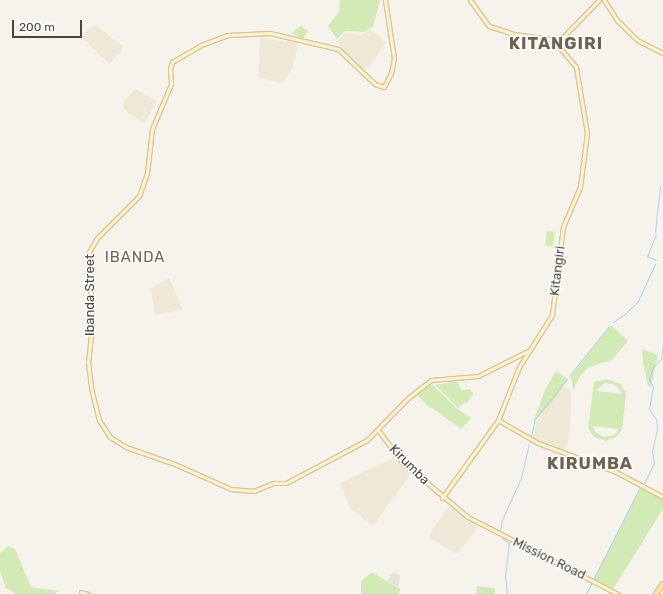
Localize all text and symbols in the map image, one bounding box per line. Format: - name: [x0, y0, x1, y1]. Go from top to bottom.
- scale bar: [14, 12, 84, 38]
- text: 200 m: [19, 20, 55, 34]
- district label: KITANGIRI: [509, 34, 603, 54]
- street label: Kitangiri: [547, 245, 569, 297]
- district label: IBANDA: [105, 249, 165, 267]
- street label: Ibanda Street: [82, 254, 98, 336]
- street label: Kirumba: [386, 442, 432, 488]
- district label: KIRUMBA: [547, 454, 633, 474]
- street label: Mission Road: [510, 535, 588, 583]

